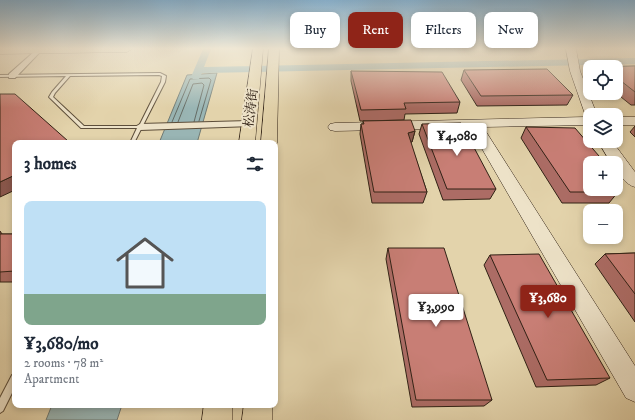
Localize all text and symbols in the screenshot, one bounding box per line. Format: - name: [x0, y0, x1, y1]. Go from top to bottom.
- chip: Buy: [290, 12, 340, 48]
- chip: Rent: [348, 12, 403, 48]
- chip: Filters: [411, 12, 476, 48]
- chip: New: [484, 12, 538, 48]
- map controls: [583, 60, 623, 244]
- button: locate: [583, 60, 623, 100]
- street label: 松涛街: [241, 88, 261, 128]
- button: layers: [583, 108, 623, 148]
- pin: ¥4,080: [424, 123, 490, 157]
- text: ¥4,080: [437, 128, 477, 144]
- text: 3 homes: [24, 153, 77, 175]
- icon: filters: [244, 153, 266, 175]
- button: +: [583, 156, 623, 196]
- button: −: [583, 204, 623, 244]
- icon: home: [109, 227, 181, 299]
- pin: ¥3,680: [515, 285, 581, 319]
- text: ¥3,680: [529, 290, 567, 306]
- pin: ¥3,990: [403, 294, 469, 328]
- text: ¥3,990: [417, 299, 455, 315]
- text: ¥3,680/mo: [24, 333, 98, 355]
- text: 2 rooms · 78 m²: [24, 355, 103, 371]
- text: Apartment: [24, 371, 79, 387]

